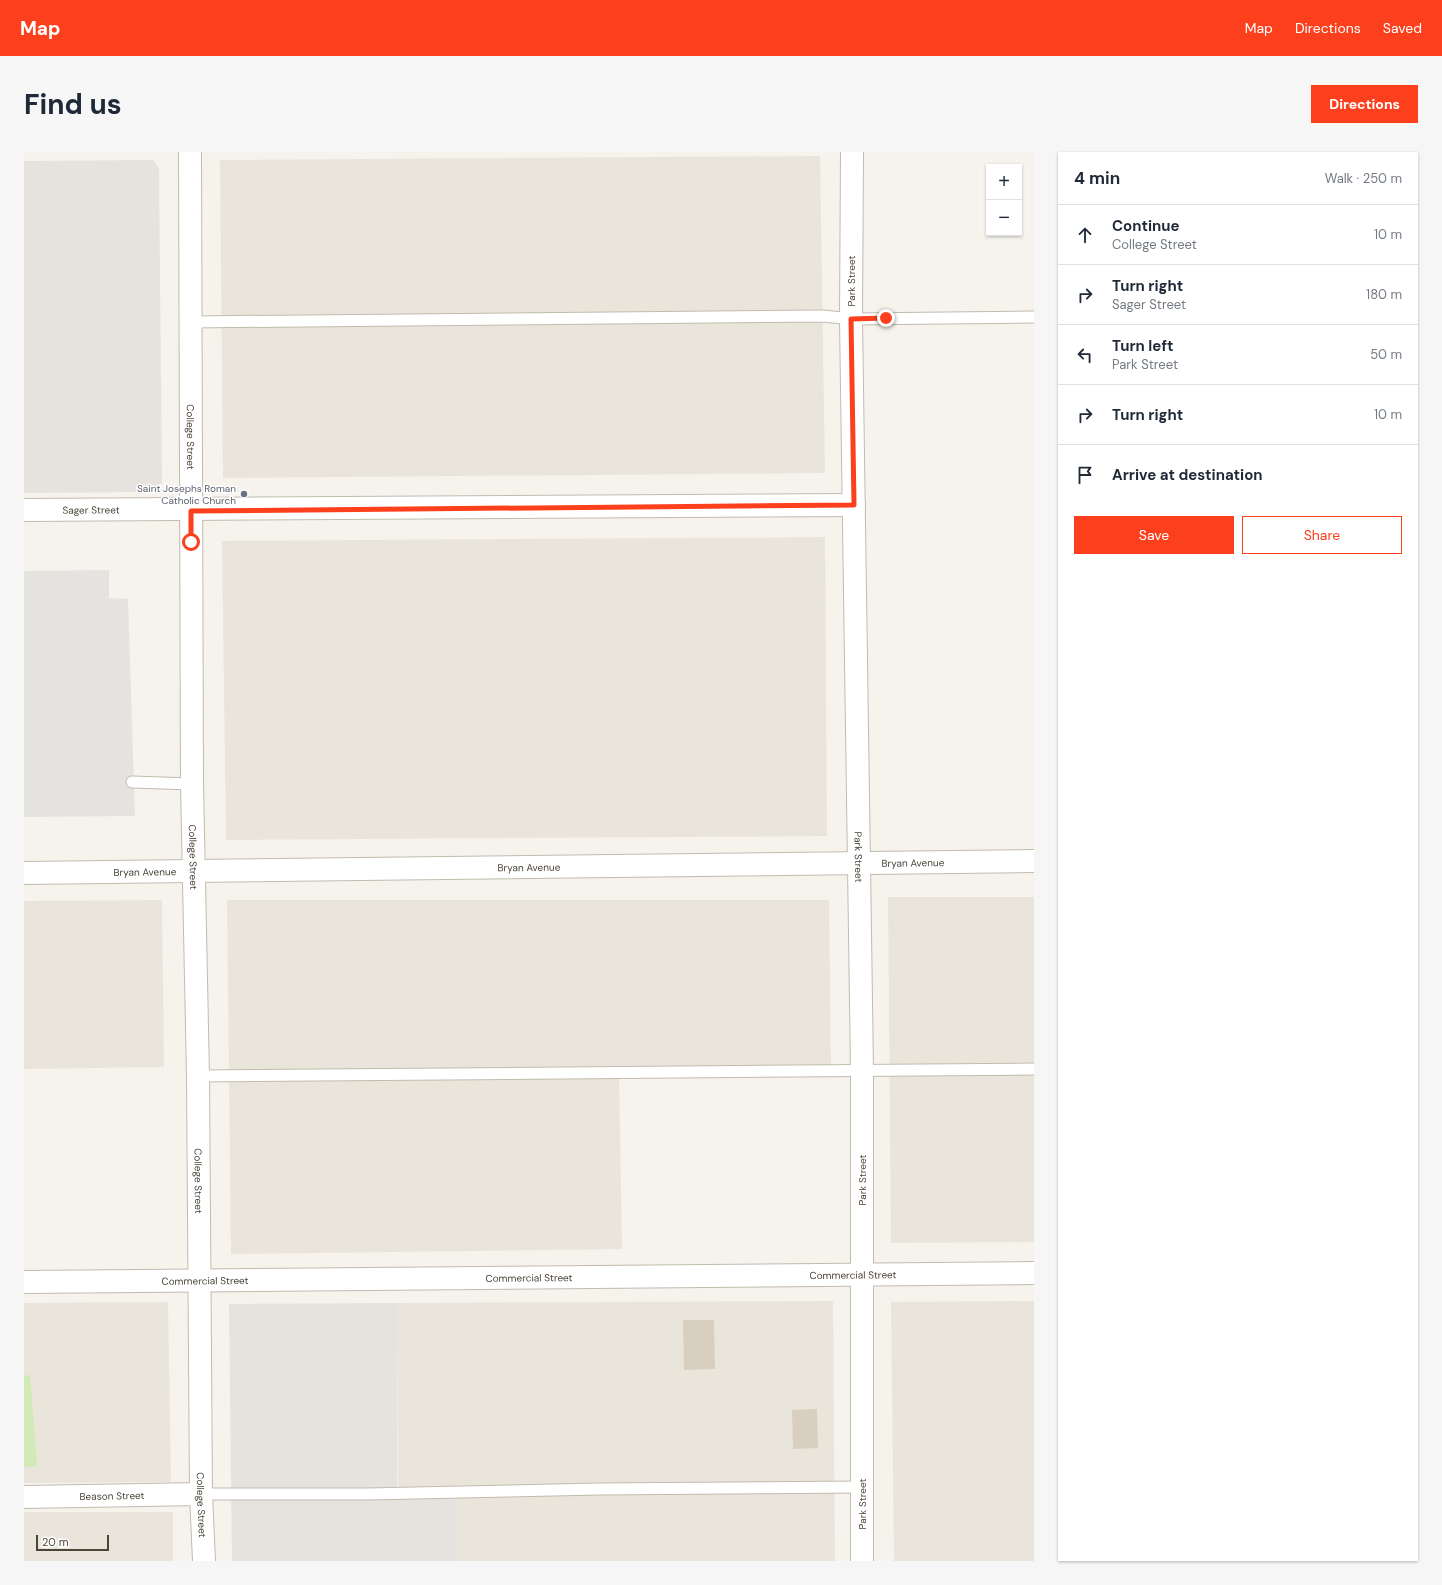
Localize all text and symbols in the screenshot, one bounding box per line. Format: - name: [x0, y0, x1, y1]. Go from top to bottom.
- text: Map: [20, 16, 60, 41]
- text: Map: [1245, 19, 1273, 37]
- text: Directions: [1295, 19, 1361, 37]
- text: Saved: [1383, 19, 1422, 37]
- button: Directions: [1311, 85, 1418, 123]
- text: Find us: [24, 86, 122, 123]
- map controls: [986, 164, 1022, 236]
- button: +: [986, 164, 1022, 200]
- text: 4 min: [1074, 167, 1120, 189]
- text: Walk · 250 m: [1325, 170, 1402, 187]
- button: −: [986, 200, 1022, 236]
- text: Continue: [1112, 216, 1180, 236]
- icon: ahead: [1074, 224, 1096, 246]
- text: 10 m: [1374, 226, 1402, 243]
- text: College Street: [1112, 236, 1197, 253]
- street label: Park Street: [845, 256, 858, 306]
- text: Turn right: [1112, 276, 1183, 296]
- icon: right: [1074, 284, 1096, 306]
- text: 180 m: [1366, 286, 1402, 303]
- text: Sager Street: [1112, 296, 1186, 313]
- route end: [877, 309, 895, 327]
- text: Turn left: [1112, 336, 1173, 356]
- icon: left: [1074, 344, 1096, 366]
- text: 50 m: [1370, 346, 1402, 363]
- text: Park Street: [1112, 356, 1178, 373]
- street label: College Street: [184, 404, 198, 470]
- icon: right: [1074, 404, 1096, 426]
- text: Turn right: [1112, 405, 1183, 425]
- text: 10 m: [1374, 406, 1402, 423]
- icon: arrive: [1074, 464, 1096, 486]
- text: Arrive at destination: [1112, 465, 1263, 485]
- place label: Saint Josephs Roman Catholic Church: [137, 482, 236, 507]
- marker: Saint Josephs Roman Catholic Church: [239, 489, 249, 499]
- street label: Sager Street: [62, 503, 120, 516]
- button: Save: [1074, 516, 1234, 554]
- button: Share: [1242, 516, 1402, 554]
- route start: [182, 533, 200, 551]
- street label: College Street: [186, 824, 201, 890]
- street label: Park Street: [852, 831, 866, 883]
- street label: Bryan Avenue: [881, 856, 945, 869]
- street label: Bryan Avenue: [497, 860, 561, 874]
- street label: Bryan Avenue: [113, 865, 177, 878]
- street label: College Street: [192, 1148, 205, 1214]
- street label: Park Street: [856, 1155, 869, 1205]
- street label: Commercial Street: [809, 1268, 897, 1282]
- street label: Commercial Street: [485, 1271, 573, 1284]
- street label: Commercial Street: [161, 1273, 249, 1287]
- street label: College Street: [194, 1472, 209, 1538]
- street label: Park Street: [856, 1479, 869, 1529]
- street label: Beason Street: [79, 1488, 145, 1503]
- scale bar: [36, 1533, 109, 1552]
- text: 20 m: [42, 1535, 68, 1549]

